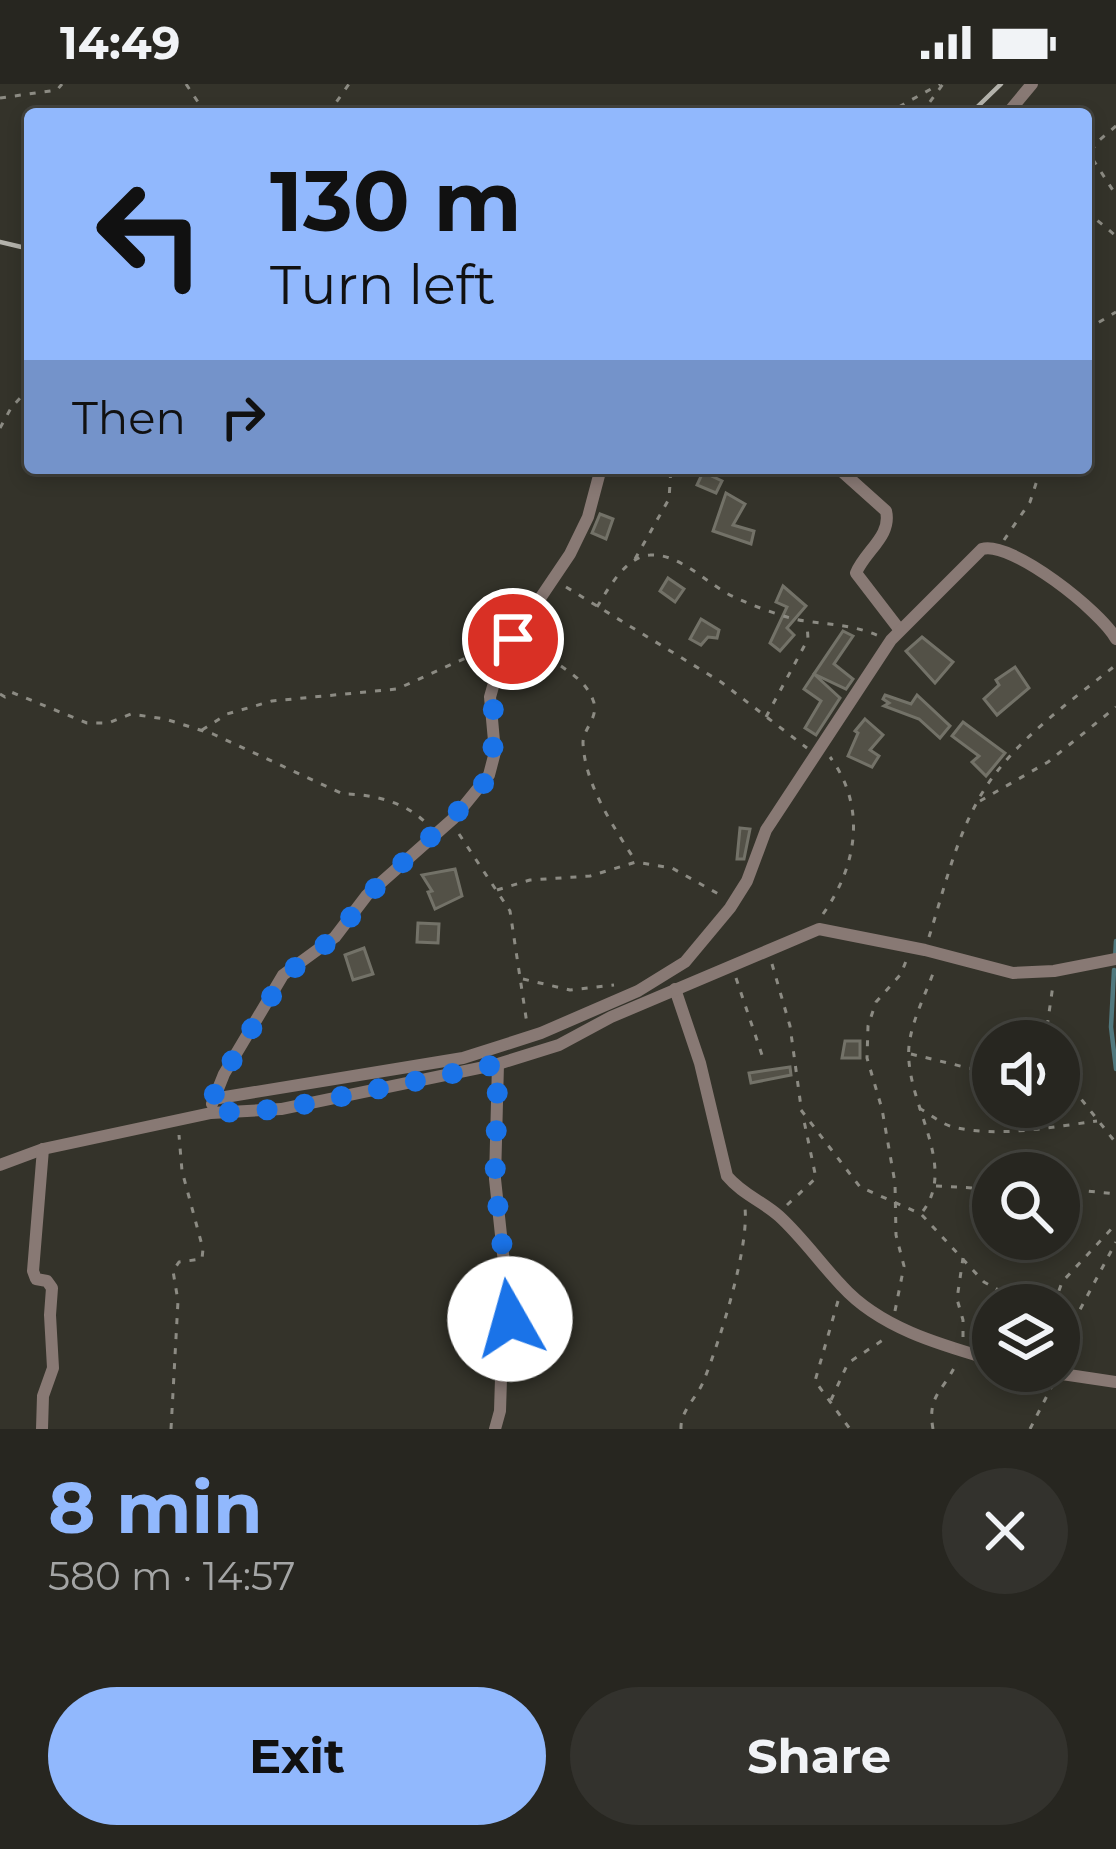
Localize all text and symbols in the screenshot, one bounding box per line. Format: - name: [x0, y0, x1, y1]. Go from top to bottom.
- text: 14:49: [60, 15, 180, 70]
- text: 130 m: [270, 150, 522, 252]
- icon: left: [72, 156, 228, 312]
- text: Turn left: [270, 252, 496, 318]
- icon: right: [210, 384, 276, 450]
- text: Then: [72, 390, 186, 445]
- pin: [462, 588, 564, 690]
- icon: arrive: [480, 606, 546, 672]
- map controls: [972, 1020, 1080, 1392]
- button: sound: [972, 1020, 1080, 1128]
- button: search: [972, 1152, 1080, 1260]
- position arrow: [447, 1256, 573, 1382]
- button: layers: [972, 1284, 1080, 1392]
- text: 8 min: [48, 1463, 263, 1551]
- button: close: [942, 1468, 1068, 1594]
- text: 580 m · 14:57: [48, 1552, 296, 1600]
- button: Exit: [48, 1687, 546, 1825]
- button: Share: [570, 1687, 1068, 1825]

